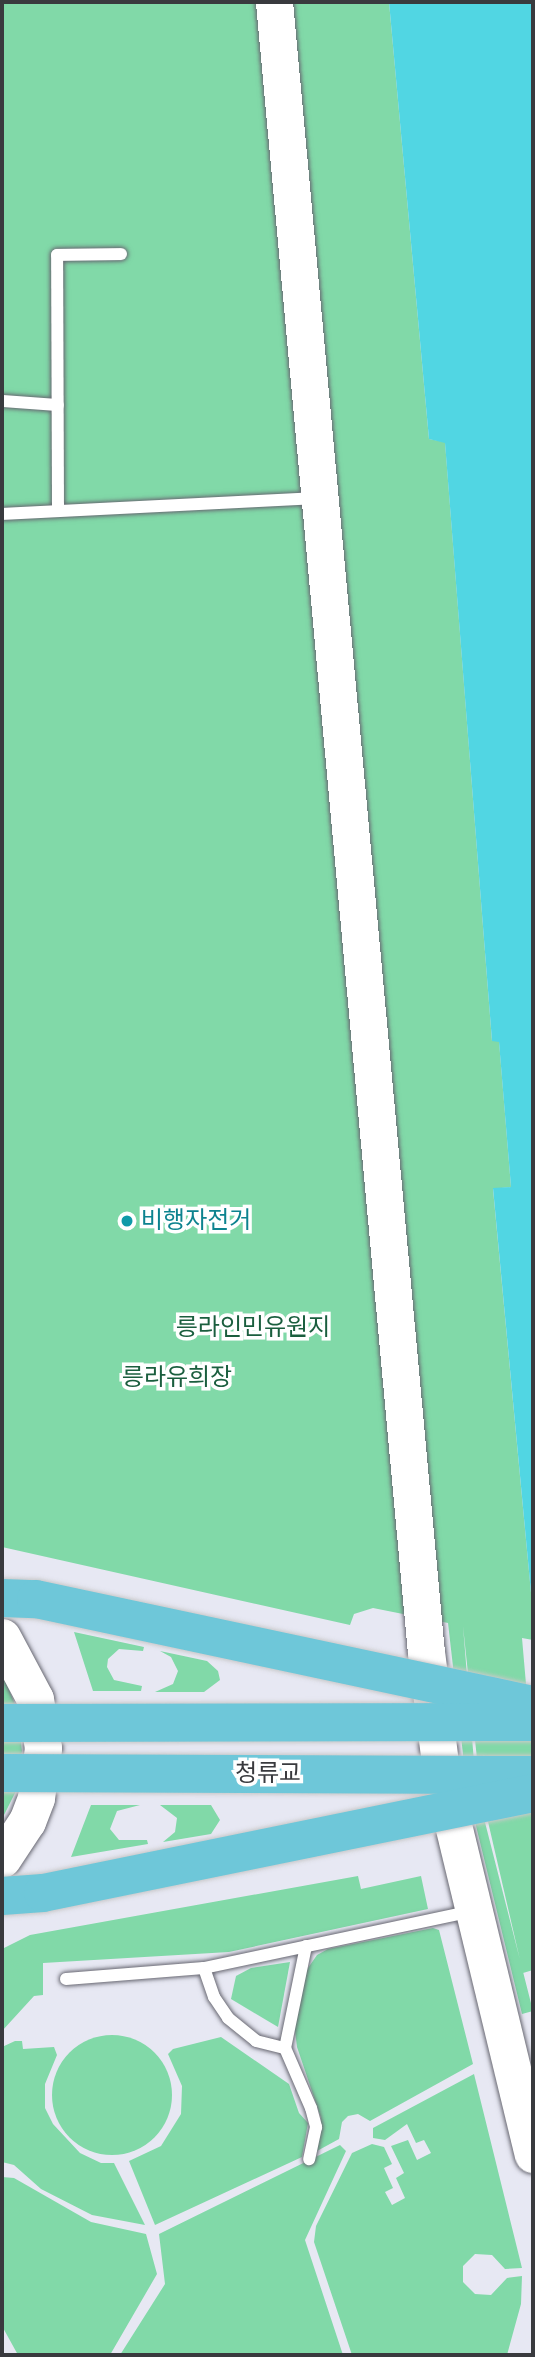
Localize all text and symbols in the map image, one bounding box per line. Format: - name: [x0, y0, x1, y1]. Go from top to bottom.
- place label: 비행자전거: [141, 1207, 251, 1235]
- marker: 비행자전거: [119, 1213, 135, 1229]
- park label: 릉라인민유원지: [176, 1314, 330, 1342]
- park label: 릉라유희장: [122, 1364, 232, 1392]
- street label: 청류교: [235, 1760, 301, 1788]

